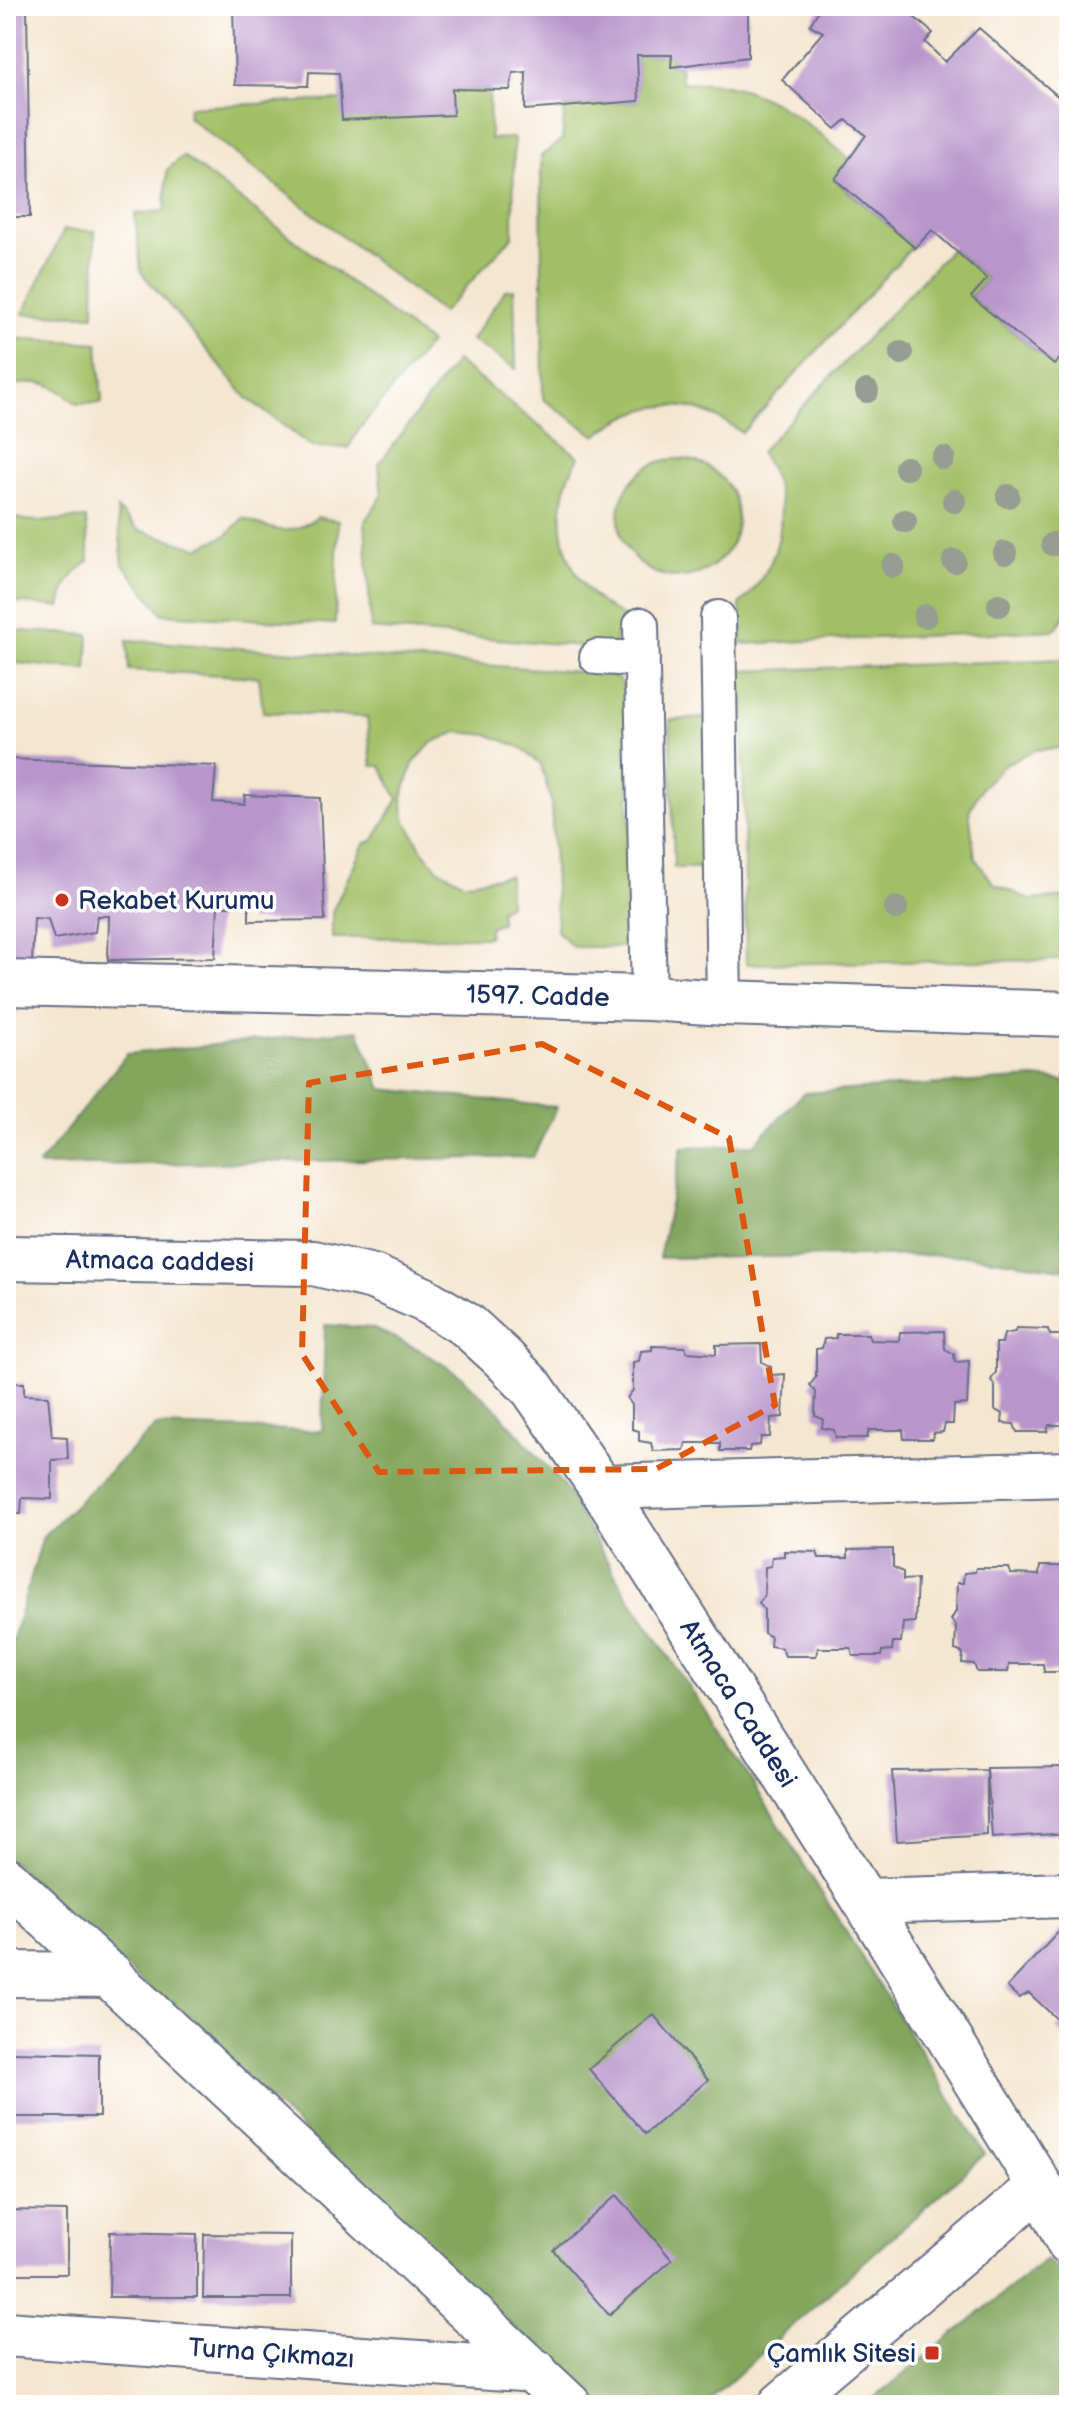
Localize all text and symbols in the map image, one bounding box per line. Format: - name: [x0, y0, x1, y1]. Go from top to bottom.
- place label: Rekabet Kurumu: [78, 886, 274, 917]
- marker: Rekabet Kurumu: [53, 891, 71, 909]
- street label: 1597. Cadde: [466, 980, 610, 1014]
- street label: Atmaca caddesi: [65, 1245, 254, 1279]
- street label: Atmaca Caddesi: [673, 1614, 803, 1794]
- street label: Turna Çıkmazı: [187, 2333, 355, 2375]
- place label: Çamlık Sitesi: [767, 2339, 916, 2370]
- marker: Çamlık Sitesi: [923, 2344, 941, 2362]

